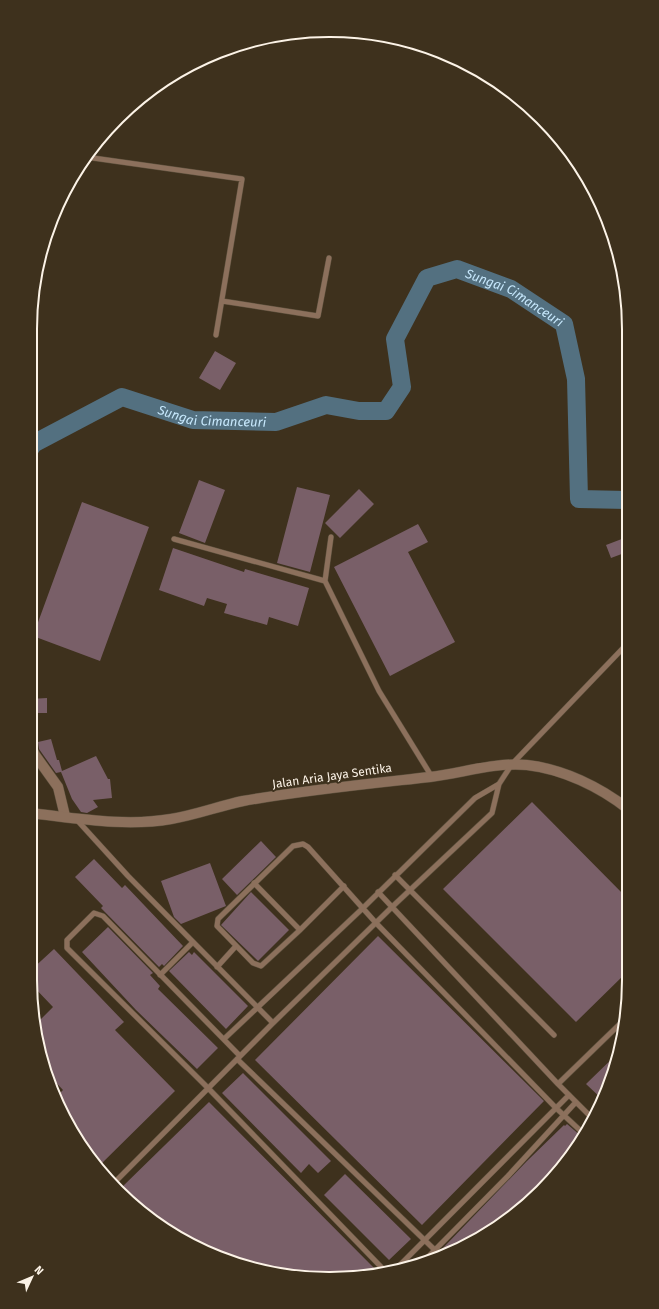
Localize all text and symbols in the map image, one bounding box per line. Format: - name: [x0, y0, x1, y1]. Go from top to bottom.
- water label: Sungai Cimanceuri: [463, 265, 567, 329]
- water label: Sungai Cimanceuri: [155, 401, 267, 429]
- street label: Jalan Aria Jaya Sentika: [271, 761, 393, 791]
- north arrow: [12, 1257, 52, 1297]
- text: N: [32, 1263, 46, 1278]

